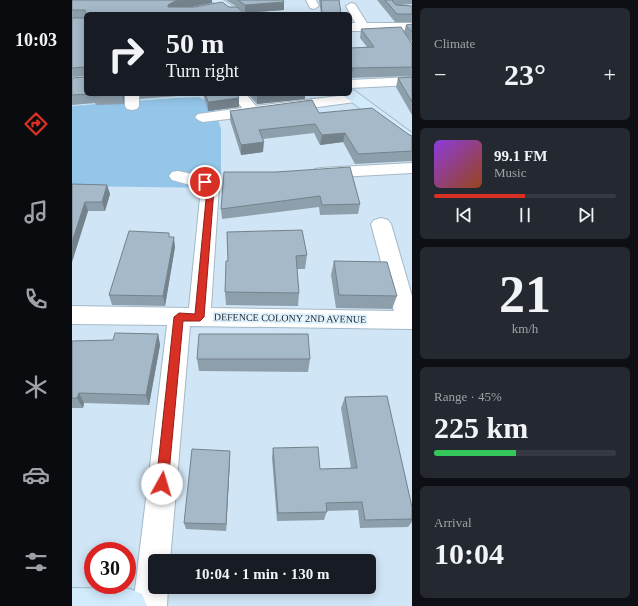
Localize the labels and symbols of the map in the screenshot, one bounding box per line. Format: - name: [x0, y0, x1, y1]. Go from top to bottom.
- pin: [188, 165, 222, 199]
- street label: DEFENCE COLONY 2ND AVENUE: [214, 311, 366, 325]
- position arrow: [141, 463, 183, 505]
- speed limit sign: 30: [84, 542, 136, 594]

